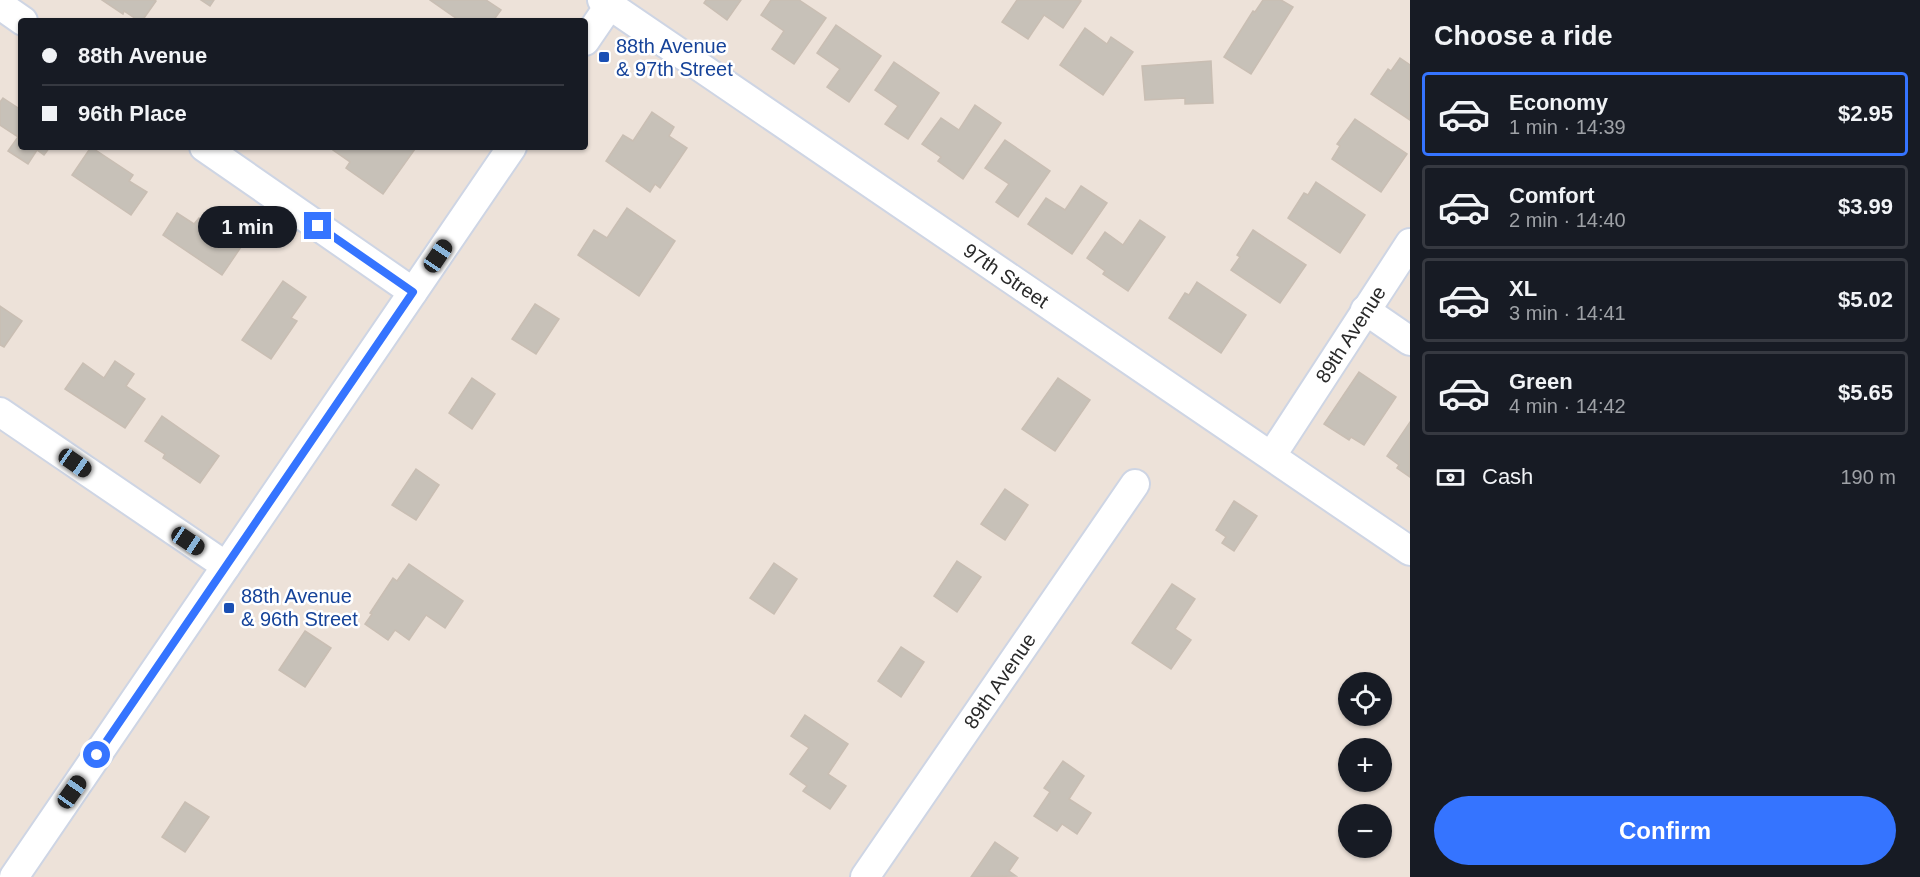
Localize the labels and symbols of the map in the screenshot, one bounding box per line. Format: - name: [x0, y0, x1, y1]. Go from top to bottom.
- place label: 88th Avenue & 97th Street: [616, 35, 733, 80]
- marker: 88th Avenue & 97th Street: [597, 50, 611, 64]
- callout: 1 min: [198, 205, 297, 247]
- route end: [304, 212, 331, 239]
- car: [420, 236, 456, 276]
- street label: 97th Street: [959, 239, 1053, 312]
- street label: 89th Avenue: [1311, 282, 1390, 387]
- car: [55, 445, 95, 481]
- car: [168, 523, 208, 559]
- place label: 88th Avenue & 96th Street: [241, 585, 358, 630]
- marker: 88th Avenue & 96th Street: [222, 601, 236, 615]
- street label: 89th Avenue: [959, 629, 1040, 733]
- route start: [83, 741, 110, 768]
- car: [54, 772, 90, 812]

